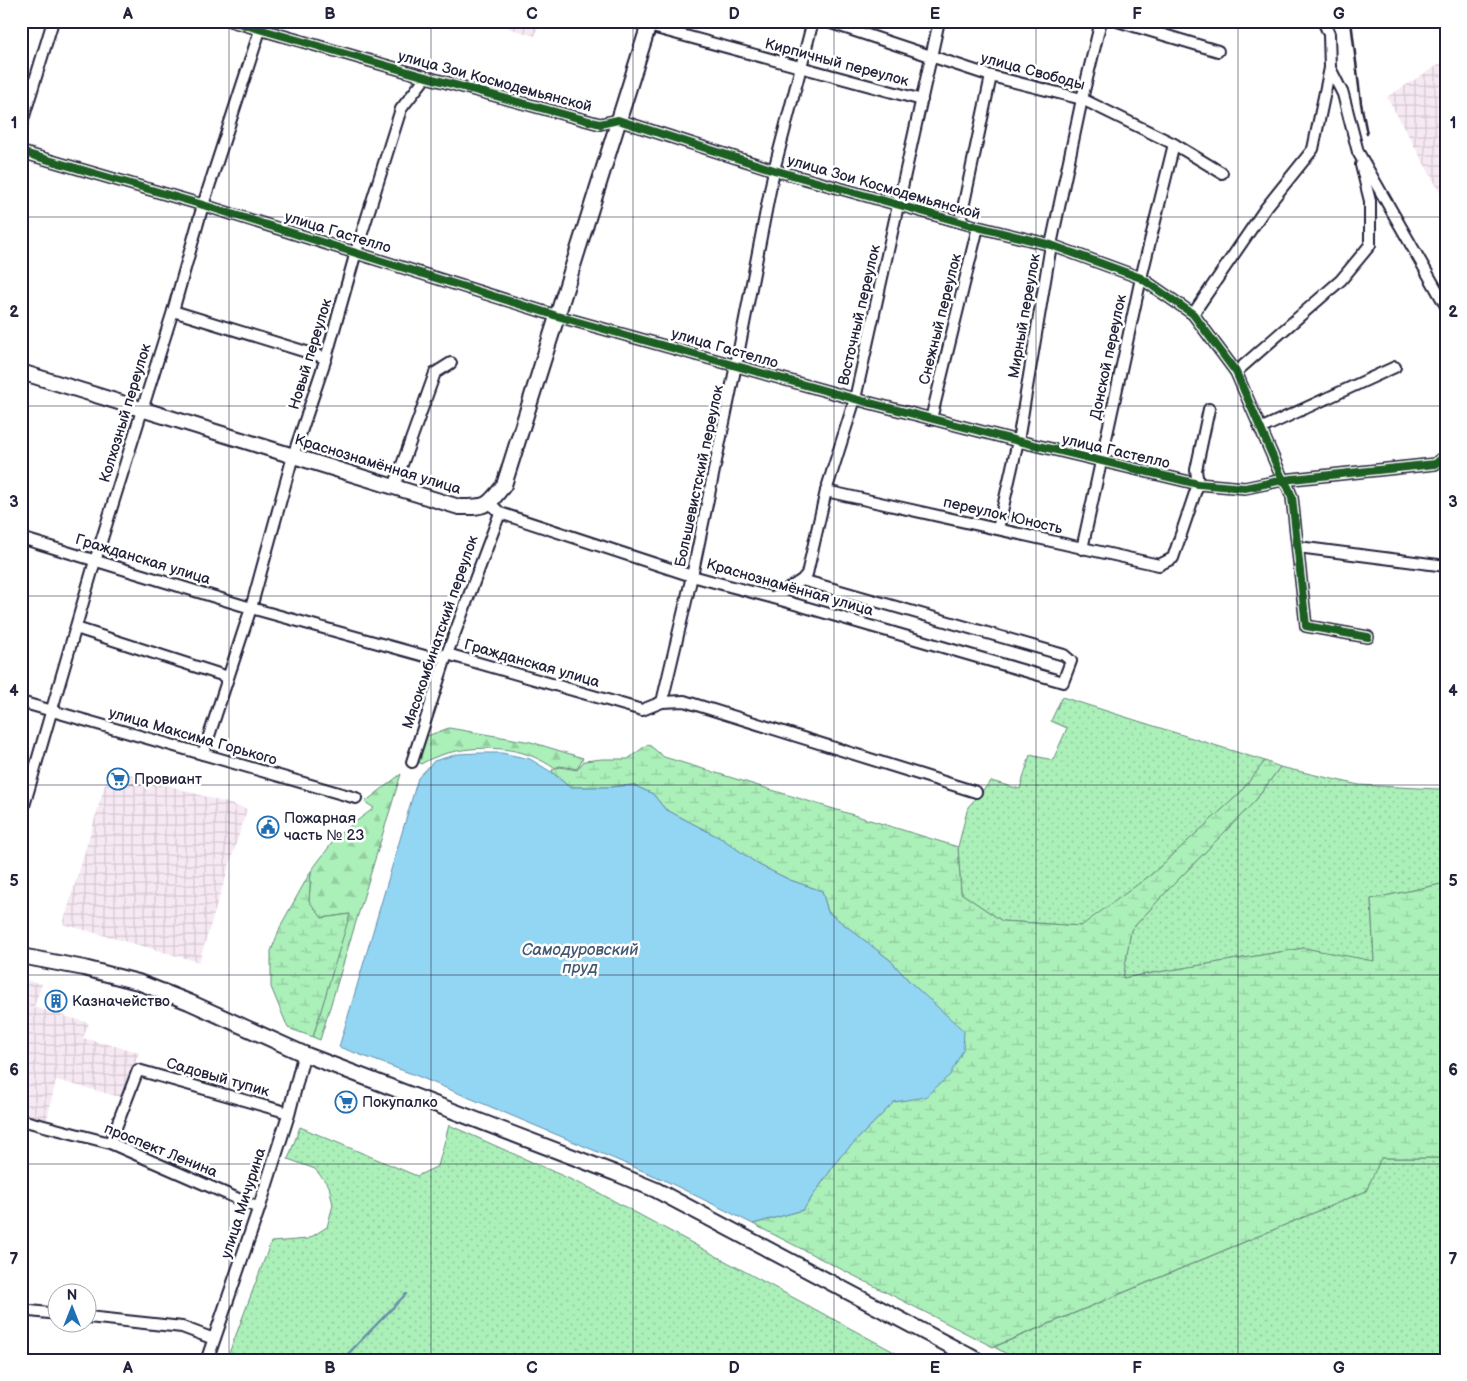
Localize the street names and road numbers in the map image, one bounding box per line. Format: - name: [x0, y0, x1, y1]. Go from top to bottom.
- street label: Кирпичный переулок: [763, 34, 911, 91]
- street label: улица Зои Космодемьянской: [396, 46, 594, 117]
- street label: улица Свободы: [979, 48, 1087, 94]
- street label: улица Зои Космодемьянской: [785, 151, 983, 224]
- street label: улица Гастелло: [282, 207, 394, 258]
- street label: Восточный переулок: [834, 243, 885, 387]
- street label: Снежный переулок: [915, 252, 966, 387]
- street label: Мирный переулок: [1004, 252, 1045, 380]
- street label: Донской переулок: [1086, 293, 1131, 421]
- street label: Новый переулок: [285, 296, 336, 412]
- street label: улица Гастелло: [669, 324, 781, 373]
- street label: Колхозный переулок: [95, 341, 156, 485]
- street label: Большевистский переулок: [671, 383, 728, 569]
- street label: Краснознамённая улица: [292, 430, 463, 499]
- street label: улица Гастелло: [1060, 430, 1172, 473]
- street label: переулок Юность: [941, 493, 1065, 539]
- street label: Гражданская улица: [73, 530, 213, 589]
- street label: Мясокомбинатский переулок: [398, 533, 483, 731]
- street label: Краснознамённая улица: [704, 555, 876, 620]
- street label: Гражданская улица: [462, 635, 602, 692]
- street label: улица Максима Горького: [107, 703, 279, 770]
- street label: Садовый тупик: [164, 1054, 272, 1101]
- street label: проспект Ленина: [101, 1119, 220, 1182]
- street label: улица Мичурина: [217, 1145, 270, 1261]

